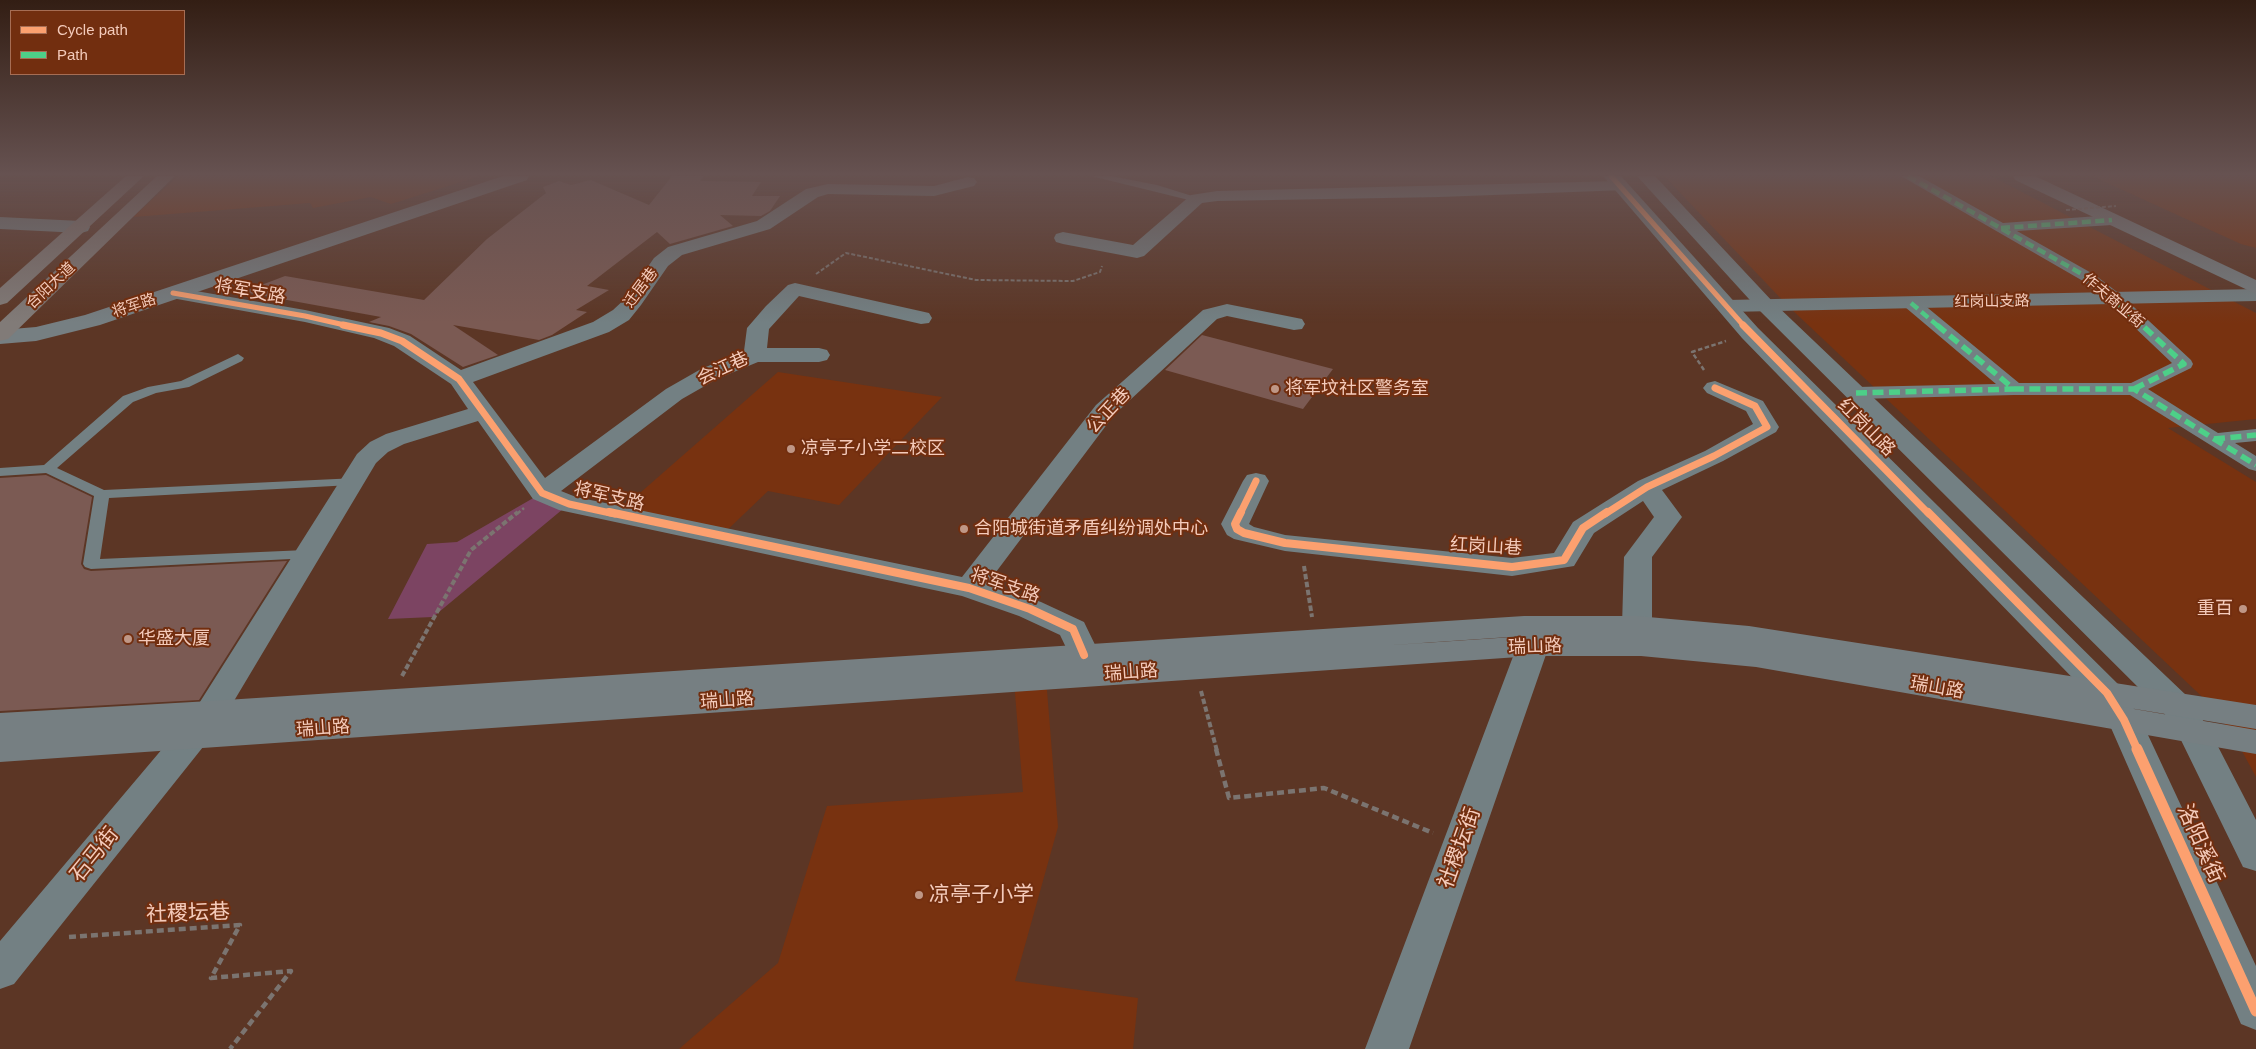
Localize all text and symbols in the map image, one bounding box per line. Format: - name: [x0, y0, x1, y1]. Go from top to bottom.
- legend: [10, 10, 185, 75]
- text: Cycle path: [57, 21, 128, 38]
- text: Path: [57, 46, 88, 63]
- street label: 合阳大道: [23, 259, 79, 313]
- street label: 迁居巷: [620, 265, 662, 311]
- street label: 作夫商业街: [2078, 270, 2148, 332]
- street label: 将军支路: [213, 275, 287, 309]
- street label: 将军路: [110, 290, 158, 322]
- street label: 红岗山支路: [1954, 292, 2030, 312]
- street label: 会江巷: [694, 348, 752, 390]
- place label: 将军坟社区警务室: [1285, 378, 1429, 400]
- marker: 将军坟社区警务室: [1269, 383, 1281, 395]
- street label: 公正巷: [1083, 384, 1135, 438]
- street label: 红岗山路: [1833, 395, 1899, 461]
- place label: 凉亭子小学二校区: [801, 438, 945, 460]
- marker: 凉亭子小学二校区: [785, 443, 797, 455]
- street label: 将军支路: [571, 478, 647, 516]
- place label: 合阳城街道矛盾纠纷调处中心: [974, 518, 1208, 540]
- marker: 合阳城街道矛盾纠纷调处中心: [958, 523, 970, 535]
- street label: 红岗山巷: [1449, 534, 1523, 560]
- street label: 将军支路: [967, 564, 1043, 608]
- place label: 重百: [2197, 598, 2233, 620]
- marker: 重百: [2237, 603, 2249, 615]
- place label: 华盛大厦: [138, 628, 210, 650]
- marker: 华盛大厦: [122, 633, 134, 645]
- street label: 瑞山路: [1508, 635, 1562, 659]
- street label: 瑞山路: [1103, 660, 1159, 686]
- street label: 瑞山路: [1909, 673, 1965, 703]
- street label: 瑞山路: [699, 688, 755, 714]
- street label: 瑞山路: [295, 716, 351, 742]
- street label: 洛阳溪街: [2171, 801, 2229, 887]
- street label: 社稷坛街: [1434, 804, 1486, 892]
- street label: 石马街: [65, 823, 125, 887]
- place label: 凉亭子小学: [929, 882, 1034, 908]
- marker: 凉亭子小学: [913, 889, 925, 901]
- street label: 社稷坛巷: [146, 900, 230, 928]

